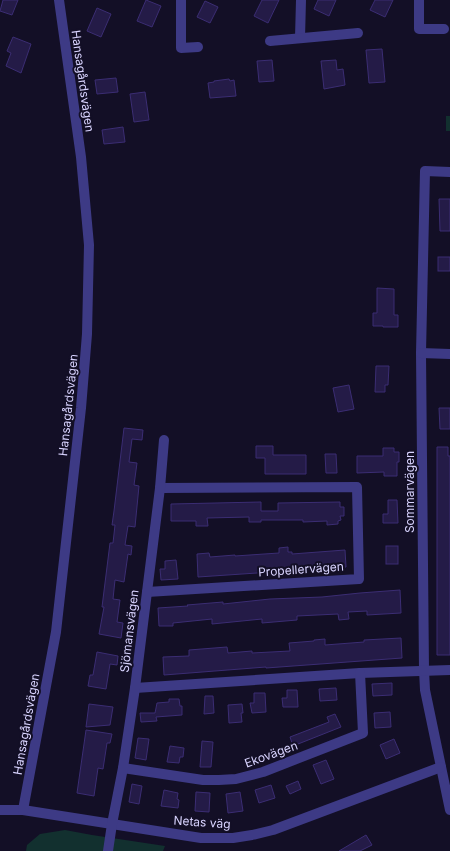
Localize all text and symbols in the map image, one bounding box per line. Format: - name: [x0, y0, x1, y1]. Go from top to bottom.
- street label: Hansagårdsvägen: [68, 29, 98, 133]
- street label: Hansagårdsvägen: [55, 353, 81, 457]
- street label: Sommarvägen: [402, 451, 417, 533]
- street label: Propellervägen: [258, 559, 344, 579]
- street label: Sjömansvägen: [116, 589, 142, 673]
- street label: Hansagårdsvägen: [10, 672, 42, 776]
- street label: Ekovägen: [242, 737, 300, 771]
- street label: Netas väg: [173, 813, 231, 831]

